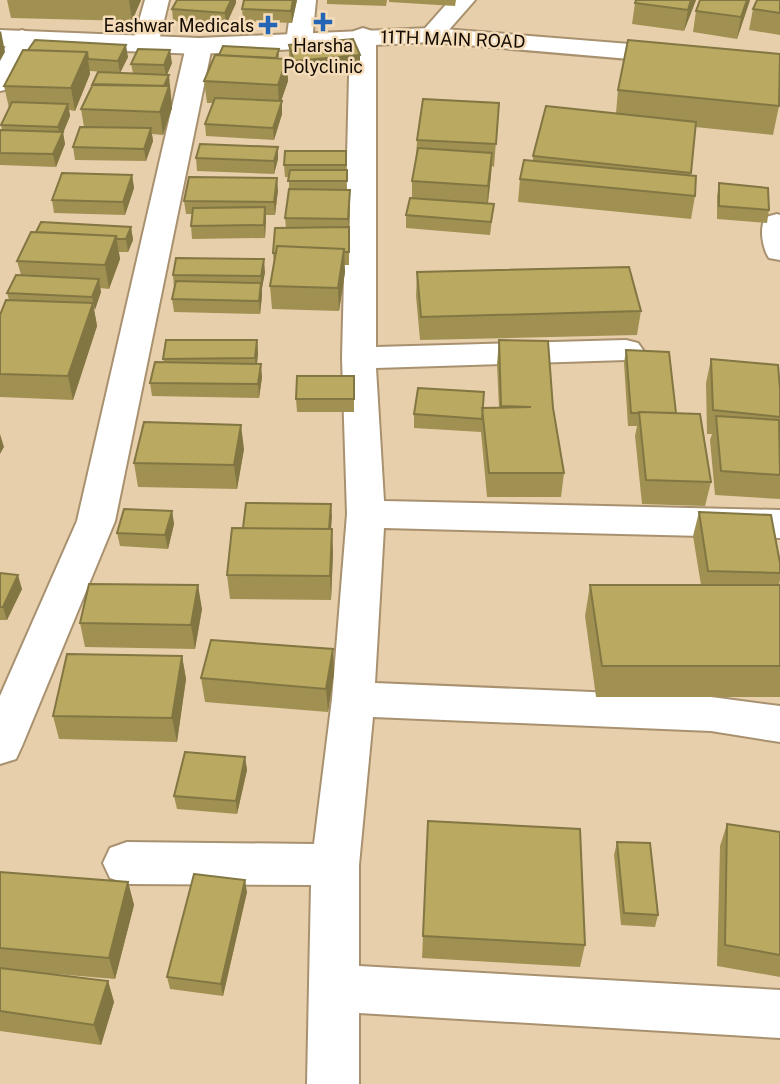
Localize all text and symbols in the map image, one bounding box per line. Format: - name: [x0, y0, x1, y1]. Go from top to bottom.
- marker: Harsha Polyclinic: [313, 12, 333, 32]
- place label: Eashwar Medicals: [103, 15, 254, 36]
- marker: Eashwar Medicals: [260, 17, 276, 33]
- street label: 11TH MAIN ROAD: [380, 26, 526, 52]
- place label: Harsha Polyclinic: [283, 35, 363, 77]

